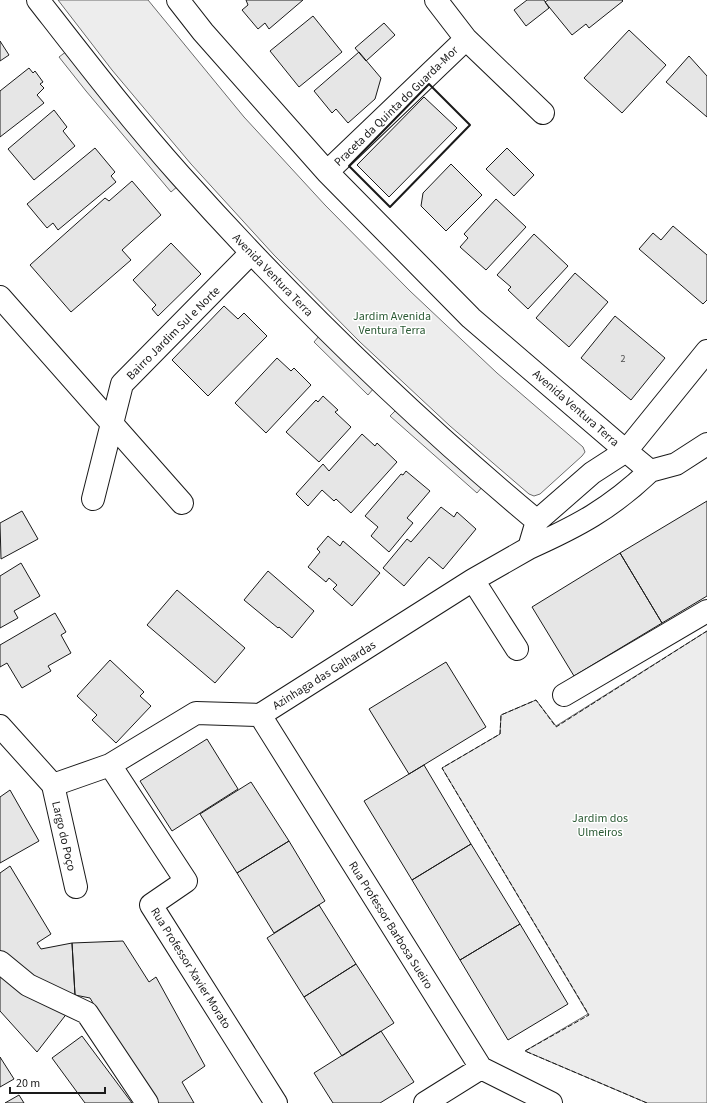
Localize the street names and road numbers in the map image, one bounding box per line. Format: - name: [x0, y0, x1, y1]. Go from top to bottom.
- street label: Praceta da Quinta do Guarda-Mor: [330, 42, 463, 170]
- street label: Avenida Ventura Terra: [228, 230, 317, 321]
- street label: Bairro Jardim Sul e Norte: [123, 283, 224, 384]
- street label: Avenida Ventura Terra: [529, 366, 623, 451]
- street label: Azinhaga das Galhardas: [269, 637, 379, 714]
- street label: Largo do Poço: [47, 800, 80, 873]
- street label: Rua Professor Barbosa Sueiro: [344, 858, 437, 992]
- street label: Rua Professor Xavier Morato: [146, 904, 235, 1032]

